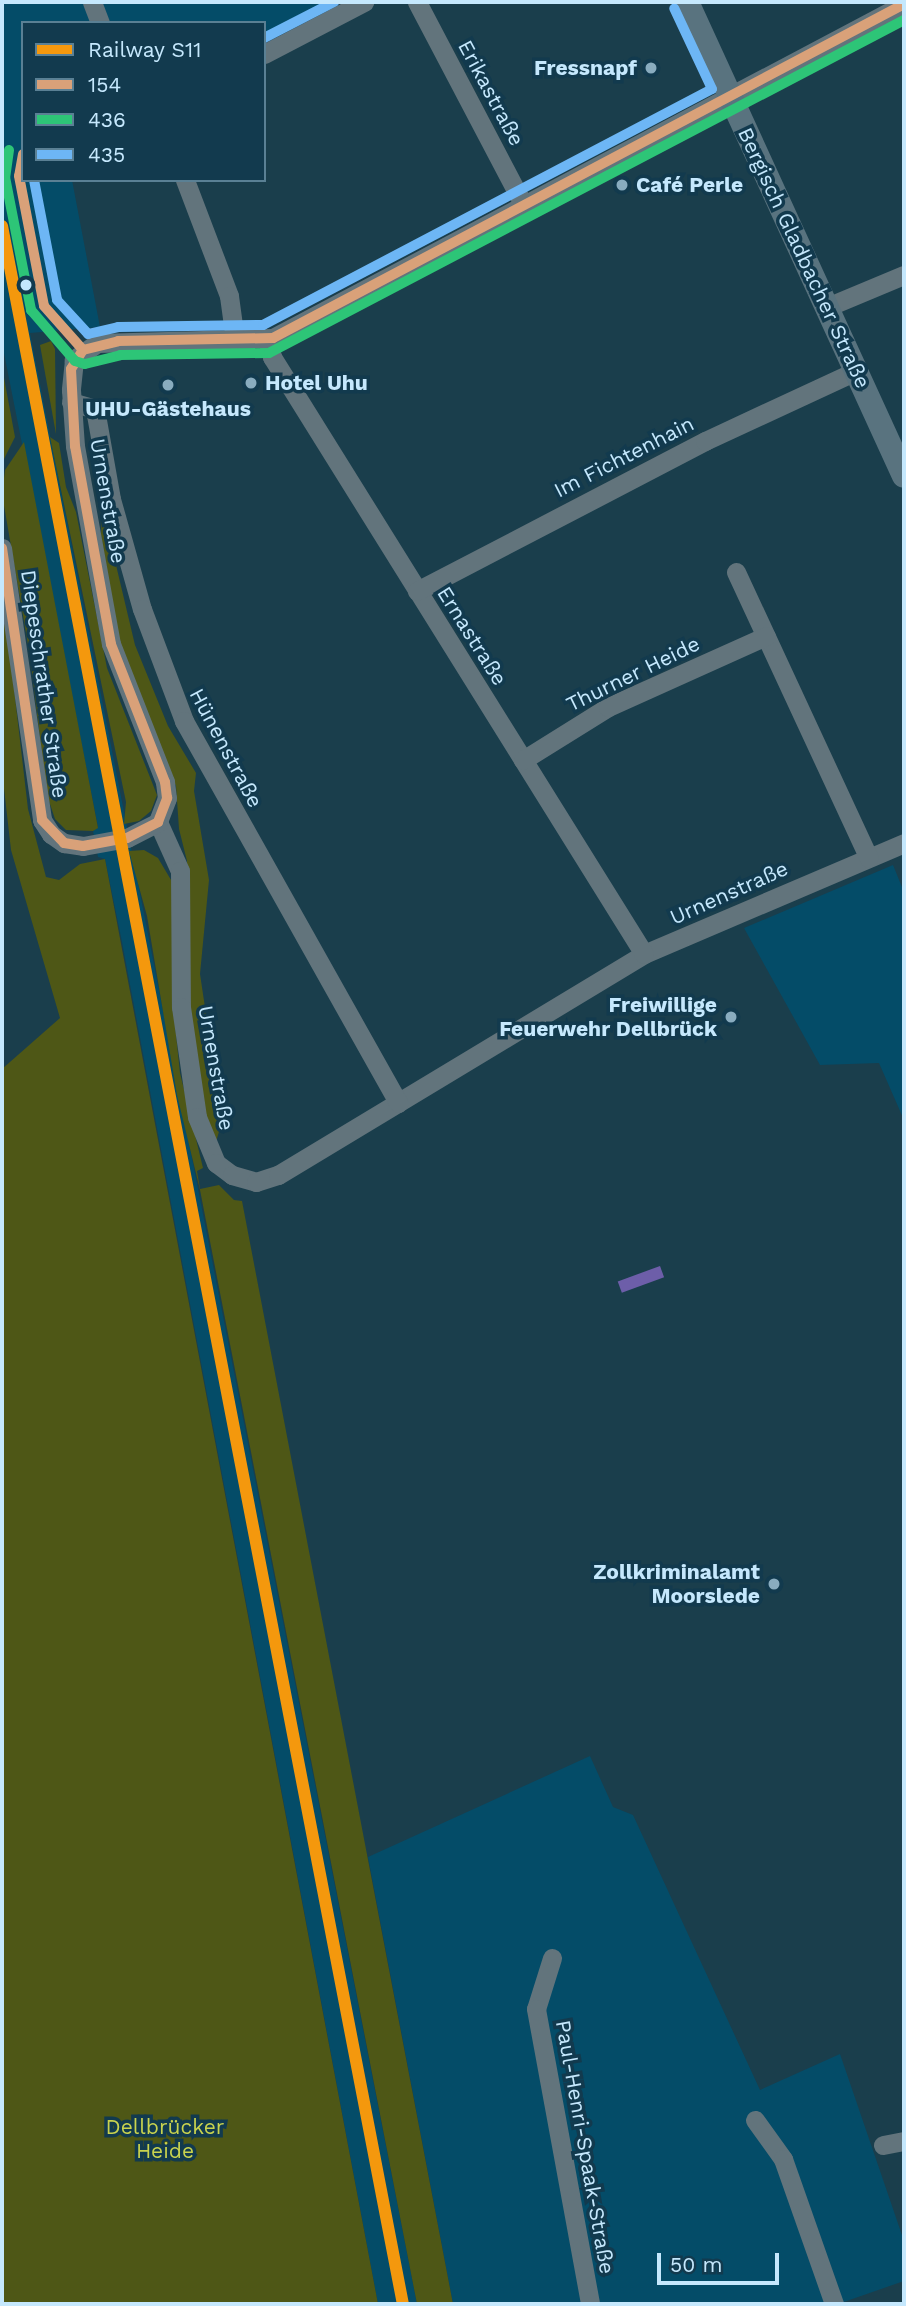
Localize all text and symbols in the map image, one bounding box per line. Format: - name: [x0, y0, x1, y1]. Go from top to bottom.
- legend: [21, 21, 266, 182]
- street label: Erikastraße: [453, 36, 529, 150]
- text: Railway S11: [88, 37, 201, 62]
- place label: Fressnapf: [534, 55, 637, 81]
- marker: Fressnapf: [643, 60, 659, 76]
- text: 154: [88, 72, 121, 97]
- text: 436: [88, 107, 126, 132]
- street label: Bergisch Gladbacher Straße: [732, 123, 876, 393]
- text: 435: [88, 142, 125, 167]
- place label: Café Perle: [636, 172, 743, 198]
- marker: Café Perle: [614, 177, 630, 193]
- unlabelled marker: [19, 278, 33, 292]
- place label: Hotel Uhu: [265, 370, 368, 396]
- marker: Hotel Uhu: [243, 375, 259, 391]
- marker: UHU-Gästehaus: [160, 377, 176, 393]
- place label: UHU-Gästehaus: [85, 396, 251, 422]
- street label: Im Fichtenhain: [550, 411, 698, 503]
- street label: Urnenstraße: [85, 437, 131, 565]
- street label: Diepeschrather Straße: [15, 568, 73, 800]
- street label: Ernastraße: [432, 582, 512, 690]
- street label: Thurner Heide: [562, 631, 704, 717]
- street label: Hünenstraße: [184, 684, 268, 812]
- street label: Urnenstraße: [666, 856, 792, 930]
- place label: Freiwillige Feuerwehr Dellbrück: [499, 992, 717, 1042]
- street label: Urnenstraße: [193, 1004, 239, 1132]
- marker: Freiwillige Feuerwehr Dellbrück: [723, 1009, 739, 1025]
- place label: Zollkriminalamt Moorslede: [593, 1559, 760, 1609]
- marker: Zollkriminalamt Moorslede: [766, 1576, 782, 1592]
- street label: Paul-Henri-Spaak-Straße: [550, 2018, 620, 2276]
- park label: Dellbrücker Heide: [106, 2114, 224, 2164]
- scale bar: [661, 2240, 783, 2284]
- text: 50 m: [670, 2252, 722, 2277]

